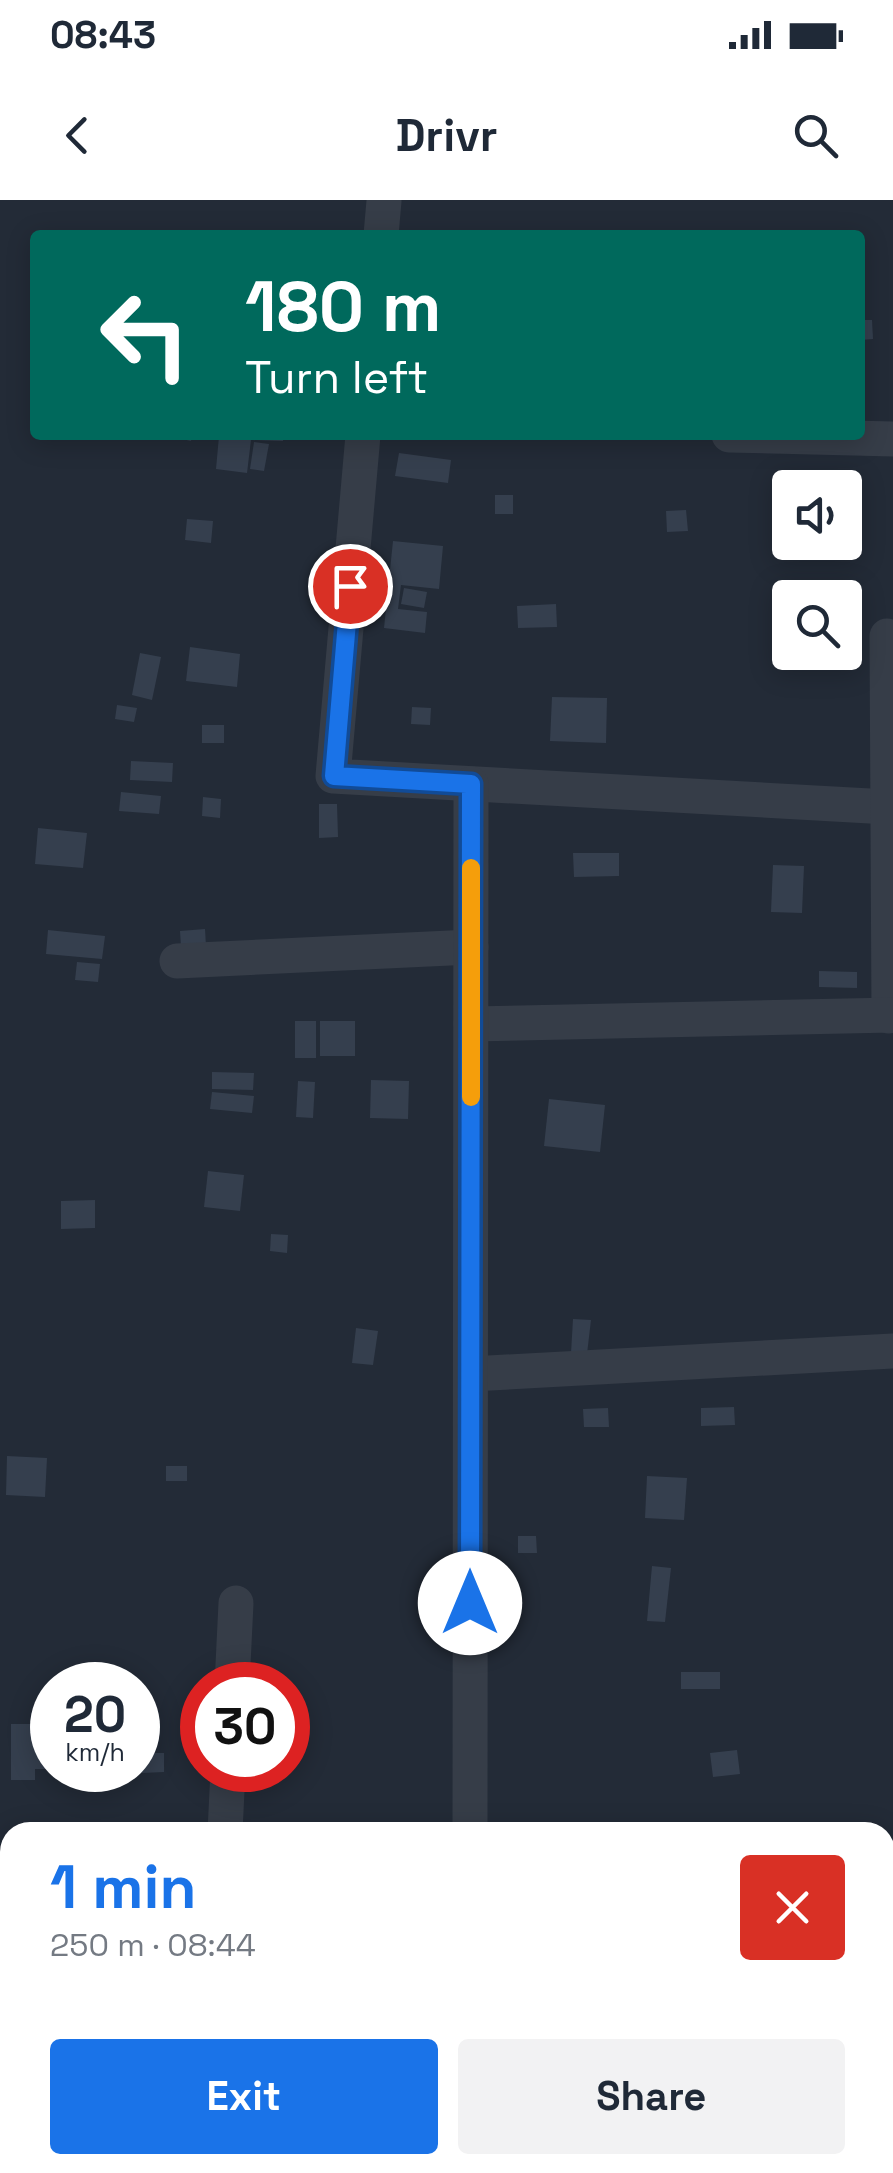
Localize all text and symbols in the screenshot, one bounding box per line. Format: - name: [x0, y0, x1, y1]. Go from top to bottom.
- text: 08:43: [50, 11, 156, 59]
- text: Drivr: [395, 107, 498, 164]
- icon: back: [50, 108, 105, 163]
- icon: search: [788, 108, 843, 163]
- text: 180 m: [245, 262, 442, 351]
- icon: left: [80, 270, 210, 400]
- text: Turn left: [245, 349, 428, 406]
- map controls: [772, 470, 862, 670]
- button: sound: [772, 470, 862, 560]
- pin: [308, 544, 393, 629]
- icon: arrive: [323, 559, 378, 614]
- button: search: [772, 580, 862, 670]
- position arrow: [418, 1551, 522, 1655]
- speed limit sign: 30: [180, 1662, 310, 1792]
- text: 20: [64, 1683, 126, 1747]
- text: km/h: [65, 1736, 125, 1768]
- text: 1 min: [50, 1849, 197, 1926]
- button: close: [740, 1855, 845, 1960]
- text: 250 m · 08:44: [50, 1925, 256, 1965]
- button: Exit: [50, 2039, 438, 2154]
- button: Share: [458, 2039, 845, 2154]

